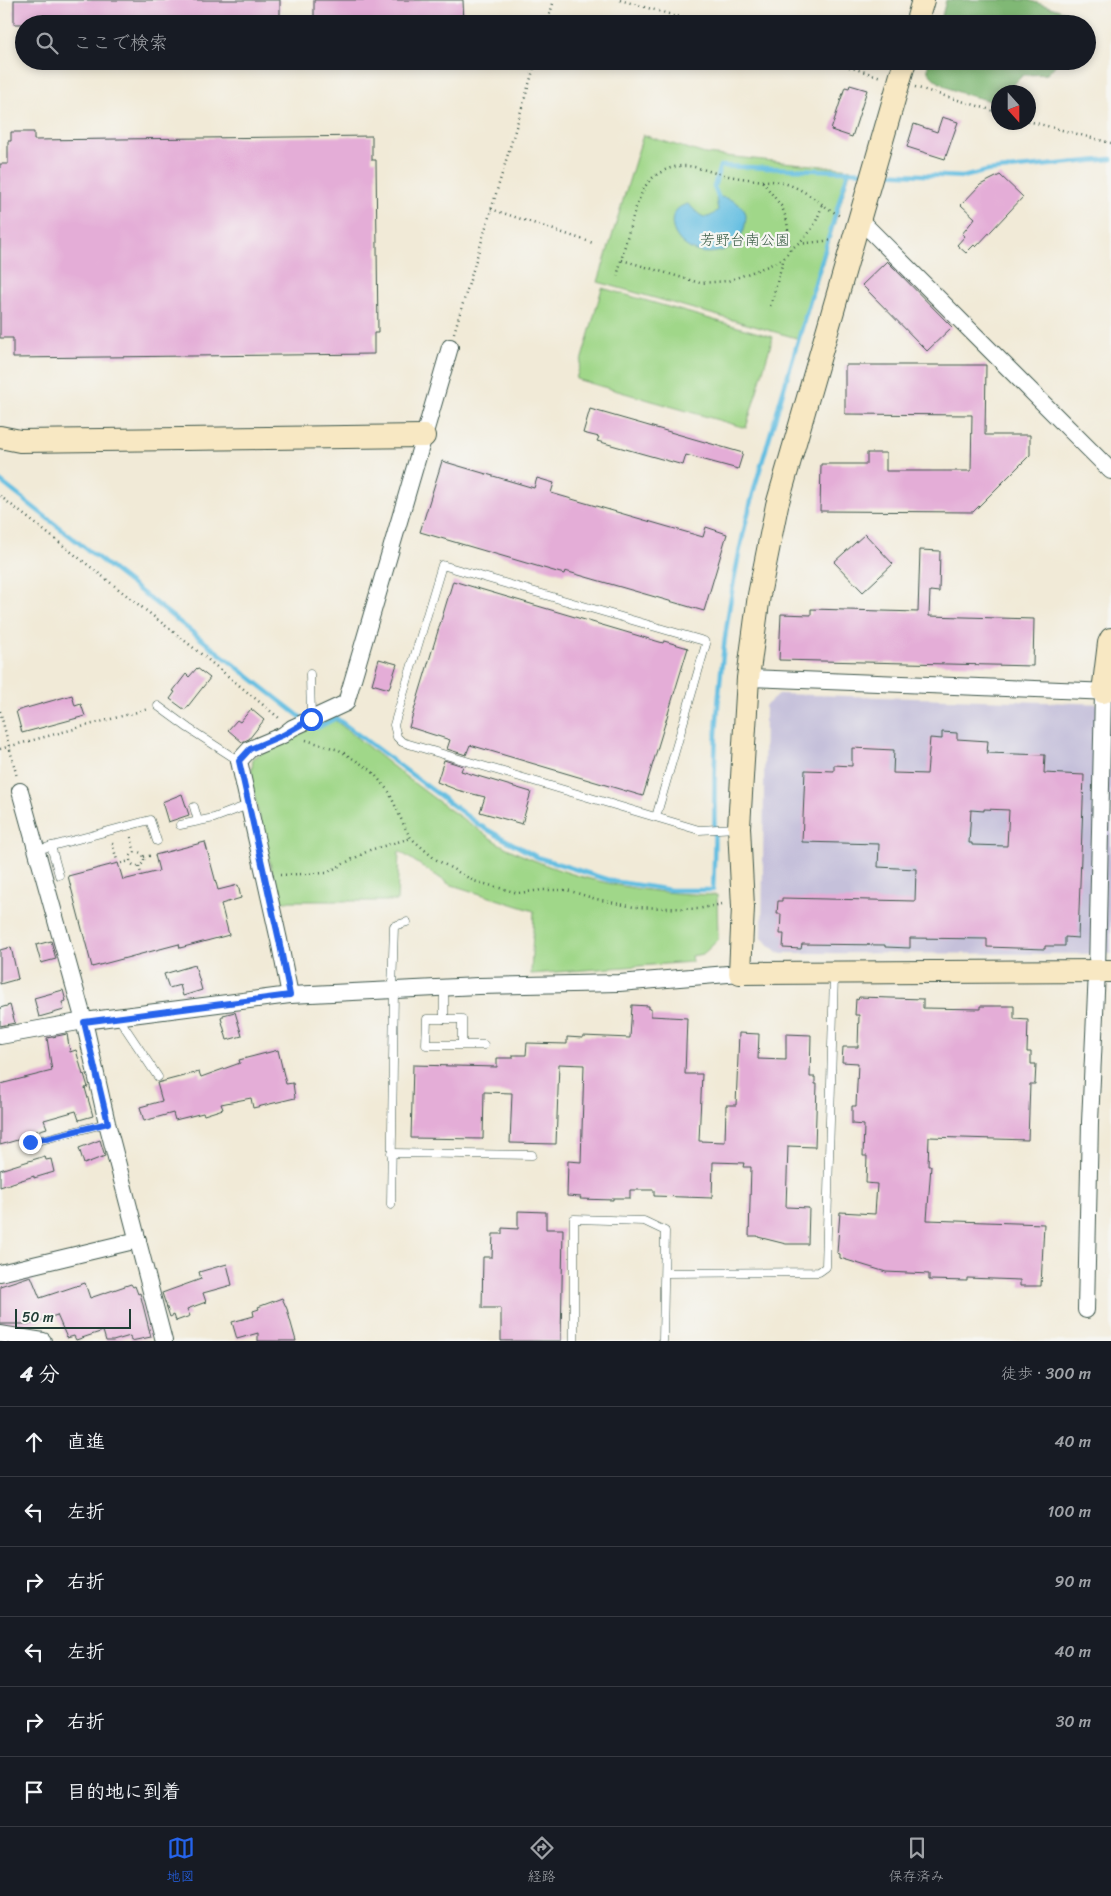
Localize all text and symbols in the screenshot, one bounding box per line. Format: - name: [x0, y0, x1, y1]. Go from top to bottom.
- search box: [15, 15, 1096, 70]
- text: ここで検索: [73, 26, 168, 59]
- icon: search: [33, 29, 61, 57]
- north arrow: [991, 85, 1036, 130]
- park label: 芳野台南公園: [700, 227, 790, 253]
- route start: [300, 708, 323, 731]
- route end: [19, 1131, 42, 1154]
- text: 50 m: [22, 1305, 54, 1330]
- scale bar: [15, 1306, 131, 1329]
- text: 4 分: [20, 1355, 60, 1393]
- text: 徒歩 · 300 m: [1001, 1359, 1091, 1388]
- text: 直進: [67, 1425, 105, 1458]
- text: 40 m: [1054, 1427, 1091, 1456]
- icon: ahead: [20, 1428, 48, 1456]
- text: 左折: [67, 1495, 105, 1528]
- text: 100 m: [1047, 1497, 1091, 1526]
- icon: left: [20, 1498, 48, 1526]
- text: 右折: [67, 1565, 105, 1598]
- text: 90 m: [1055, 1567, 1091, 1596]
- icon: right: [20, 1568, 48, 1596]
- text: 左折: [67, 1635, 105, 1668]
- text: 40 m: [1054, 1637, 1091, 1666]
- icon: left: [20, 1638, 48, 1666]
- text: 右折: [67, 1705, 105, 1738]
- text: 30 m: [1056, 1707, 1091, 1736]
- icon: right: [20, 1708, 48, 1736]
- text: 目的地に到着: [67, 1775, 181, 1808]
- icon: arrive: [20, 1778, 48, 1806]
- tab: 地図: [167, 1834, 195, 1889]
- tab: 経路: [528, 1834, 556, 1889]
- tab: 保存済み: [889, 1834, 945, 1889]

